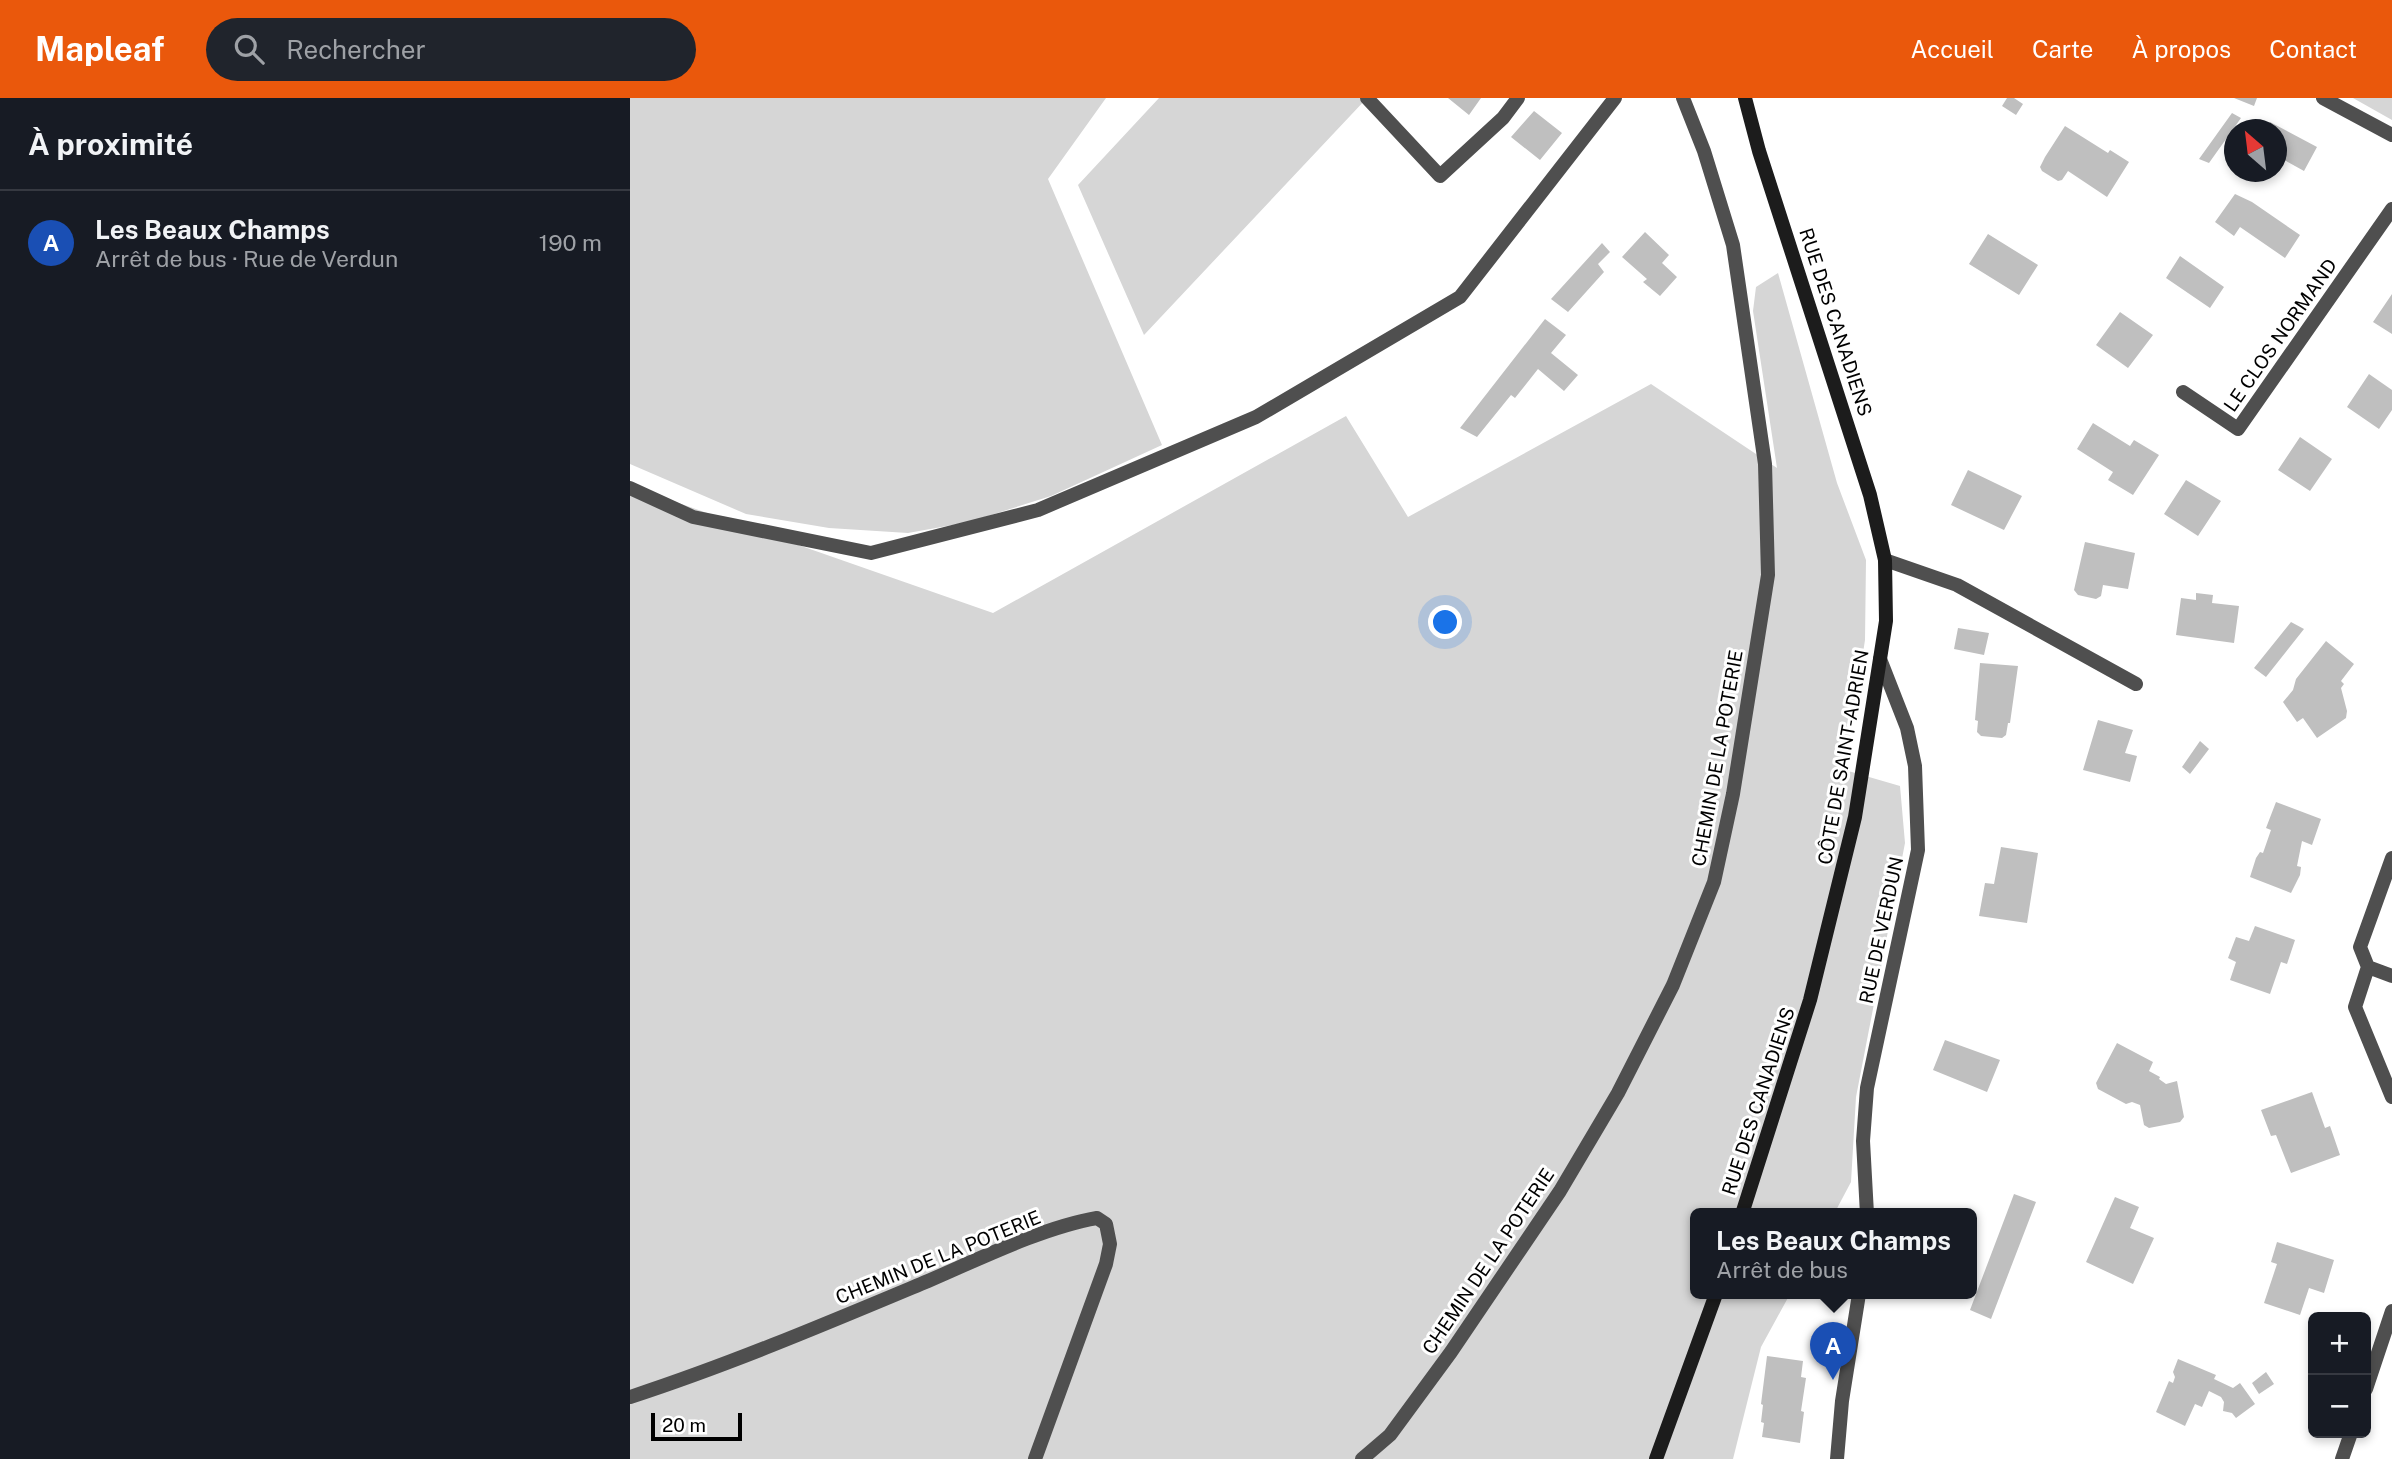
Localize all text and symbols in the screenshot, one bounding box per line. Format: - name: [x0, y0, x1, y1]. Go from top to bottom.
- search box: [206, 18, 696, 81]
- text: Mapleaf: [35, 30, 164, 68]
- icon: search: [230, 30, 268, 68]
- text: Rechercher: [286, 34, 426, 65]
- text: Accueil: [1911, 35, 1994, 63]
- text: Carte: [2032, 35, 2093, 63]
- text: À propos: [2131, 35, 2231, 63]
- text: Contact: [2269, 35, 2357, 63]
- north arrow: [2224, 119, 2287, 182]
- text: À proximité: [28, 126, 193, 162]
- text: Les Beaux Champs: [95, 214, 330, 245]
- street label: RUE DES CANADIENS: [1795, 225, 1877, 419]
- text: A: [43, 229, 59, 256]
- text: 190 m: [539, 229, 602, 256]
- text: Arrêt de bus · Rue de Verdun: [95, 245, 398, 272]
- street label: LE CLOS NORMAND: [2219, 254, 2341, 416]
- your location: [1428, 605, 1462, 639]
- street label: CHEMIN DE LA POTERIE: [1687, 648, 1747, 868]
- street label: CÔTE DE SAINT-ADRIEN: [1813, 648, 1873, 866]
- street label: RUE DE VERDUN: [1855, 854, 1907, 1006]
- street label: RUE DES CANADIENS: [1717, 1004, 1799, 1198]
- street label: CHEMIN DE LA POTERIE: [1418, 1164, 1558, 1358]
- street label: CHEMIN DE LA POTERIE: [832, 1206, 1044, 1308]
- popup: [1690, 1208, 1977, 1299]
- text: Les Beaux Champs: [1716, 1225, 1951, 1256]
- text: Arrêt de bus: [1716, 1256, 1848, 1283]
- map controls: [2308, 1312, 2371, 1438]
- button: +: [2308, 1312, 2371, 1375]
- pin: A: [1810, 1322, 1856, 1380]
- button: −: [2308, 1375, 2371, 1438]
- scale bar: [651, 1410, 742, 1442]
- text: 20 m: [662, 1414, 706, 1436]

